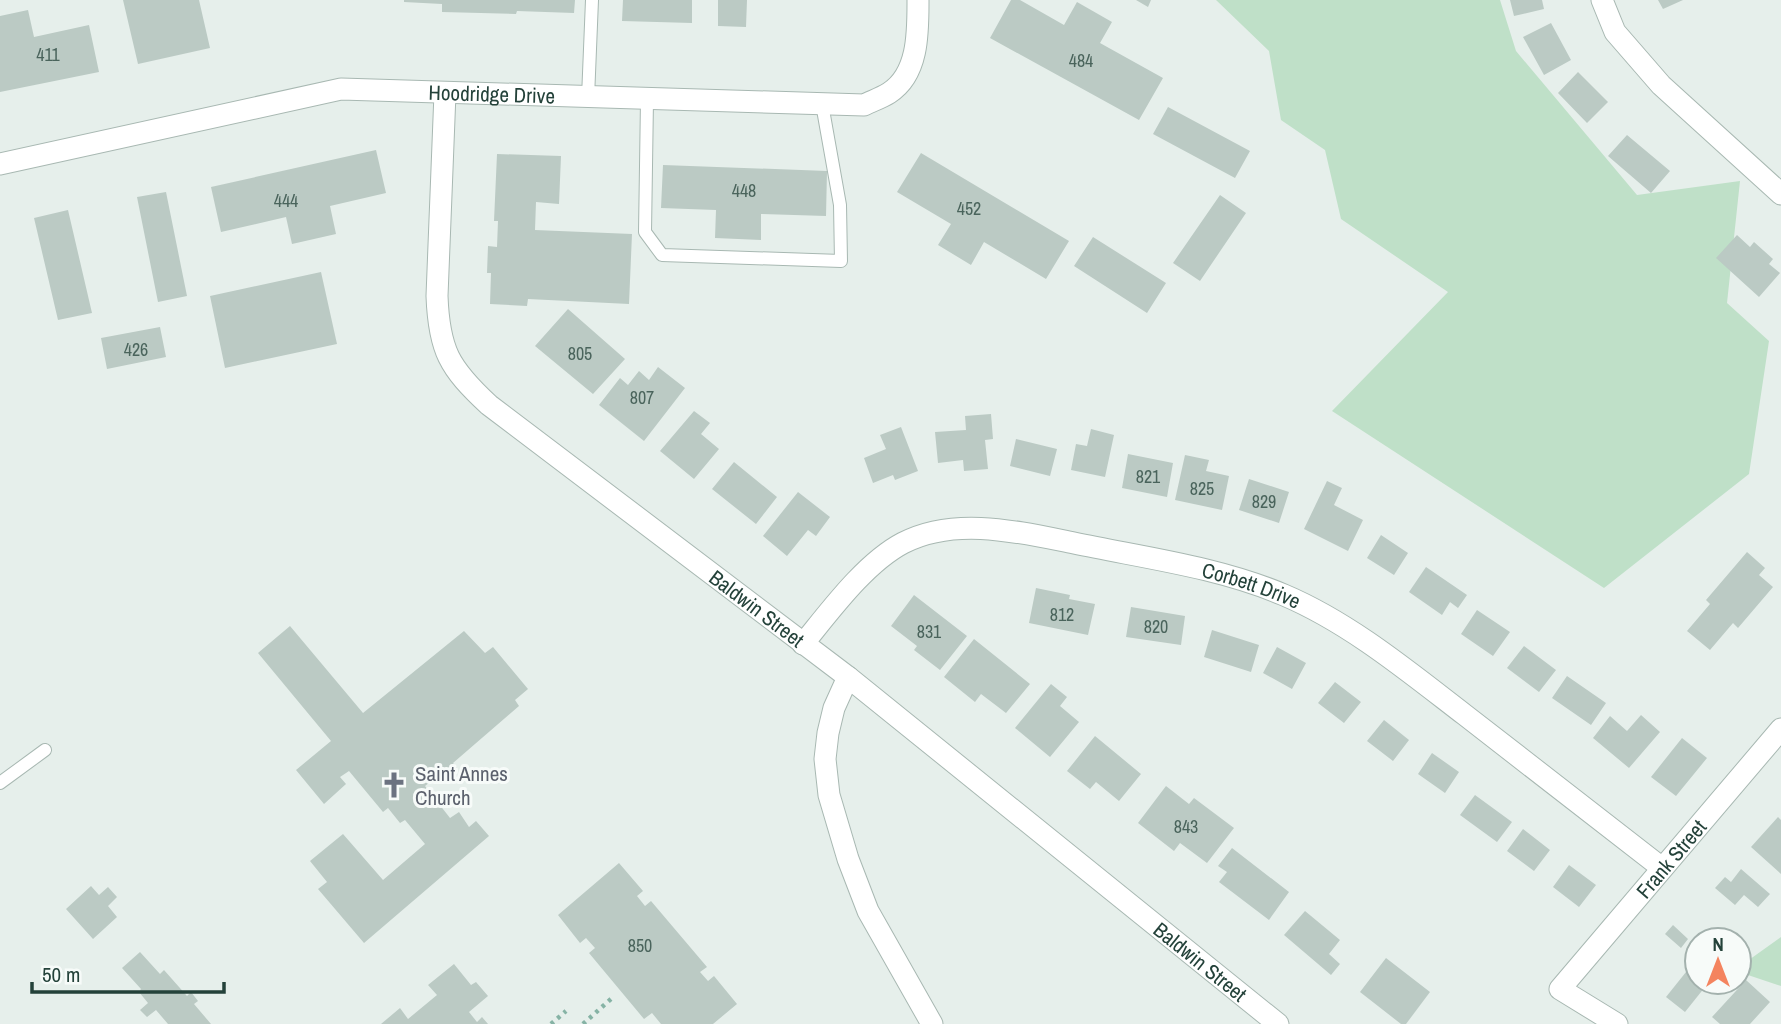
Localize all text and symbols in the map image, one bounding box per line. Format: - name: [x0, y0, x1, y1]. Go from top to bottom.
- house number: 411: [36, 42, 61, 67]
- house number: 484: [1069, 48, 1093, 73]
- street label: Hoodridge Drive: [428, 77, 555, 110]
- house number: 448: [732, 178, 756, 203]
- house number: 444: [274, 188, 298, 213]
- house number: 452: [957, 196, 981, 221]
- house number: 426: [124, 337, 148, 362]
- house number: 805: [568, 341, 592, 366]
- house number: 807: [630, 385, 654, 410]
- house number: 821: [1136, 464, 1161, 489]
- house number: 825: [1190, 476, 1214, 501]
- house number: 829: [1252, 489, 1276, 514]
- street label: Corbett Drive: [1199, 555, 1306, 615]
- street label: Baldwin Street: [704, 563, 811, 654]
- house number: 812: [1050, 602, 1074, 627]
- house number: 820: [1144, 614, 1168, 639]
- house number: 831: [917, 619, 942, 644]
- place label: Saint Annes Church: [415, 759, 508, 812]
- church icon: Saint Annes Church: [379, 770, 409, 800]
- street label: Frank Street: [1629, 813, 1713, 904]
- house number: 843: [1174, 814, 1198, 839]
- street label: Baldwin Street: [1148, 915, 1253, 1008]
- north arrow: [1683, 926, 1753, 996]
- text: N: [1712, 931, 1724, 957]
- house number: 850: [628, 933, 652, 958]
- scale bar: [32, 950, 224, 994]
- text: 50 m: [42, 960, 80, 989]

